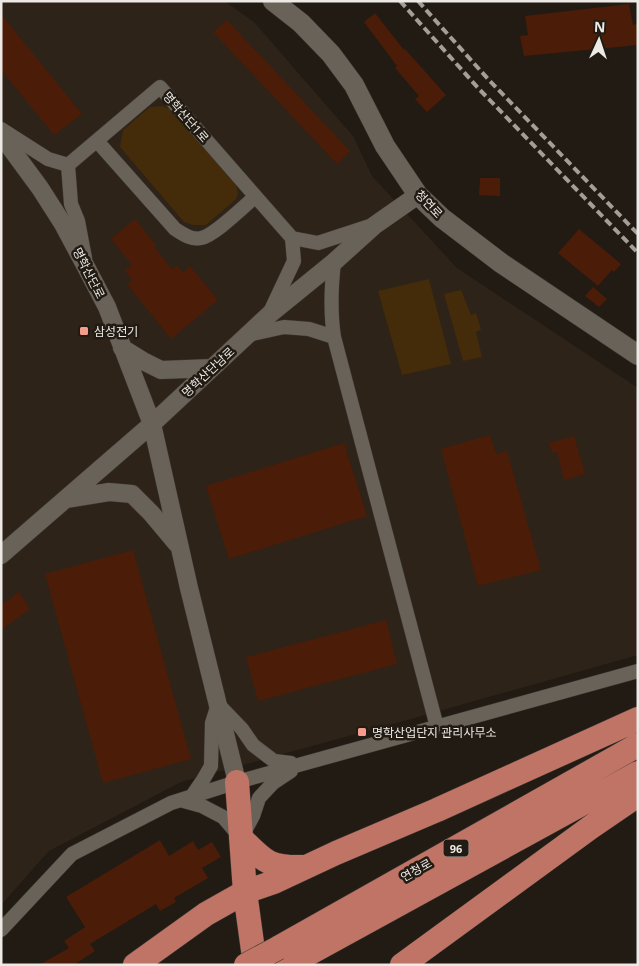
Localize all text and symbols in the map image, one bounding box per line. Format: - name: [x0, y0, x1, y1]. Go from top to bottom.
- north arrow: [574, 15, 624, 65]
- text: N: [594, 17, 606, 36]
- street label: 명학산단1로: [159, 88, 213, 146]
- street label: 청연로: [411, 186, 447, 222]
- street label: 명학산단로: [69, 245, 109, 301]
- place label: 삼성전기: [94, 323, 138, 340]
- marker: 삼성전기: [78, 325, 90, 337]
- street label: 명학산단남로: [178, 343, 238, 401]
- place label: 명학산업단지 관리사무소: [372, 724, 497, 741]
- marker: 명학산업단지 관리사무소: [356, 726, 368, 738]
- road number: 96: [444, 840, 468, 856]
- street label: 연청로: [397, 855, 435, 885]

